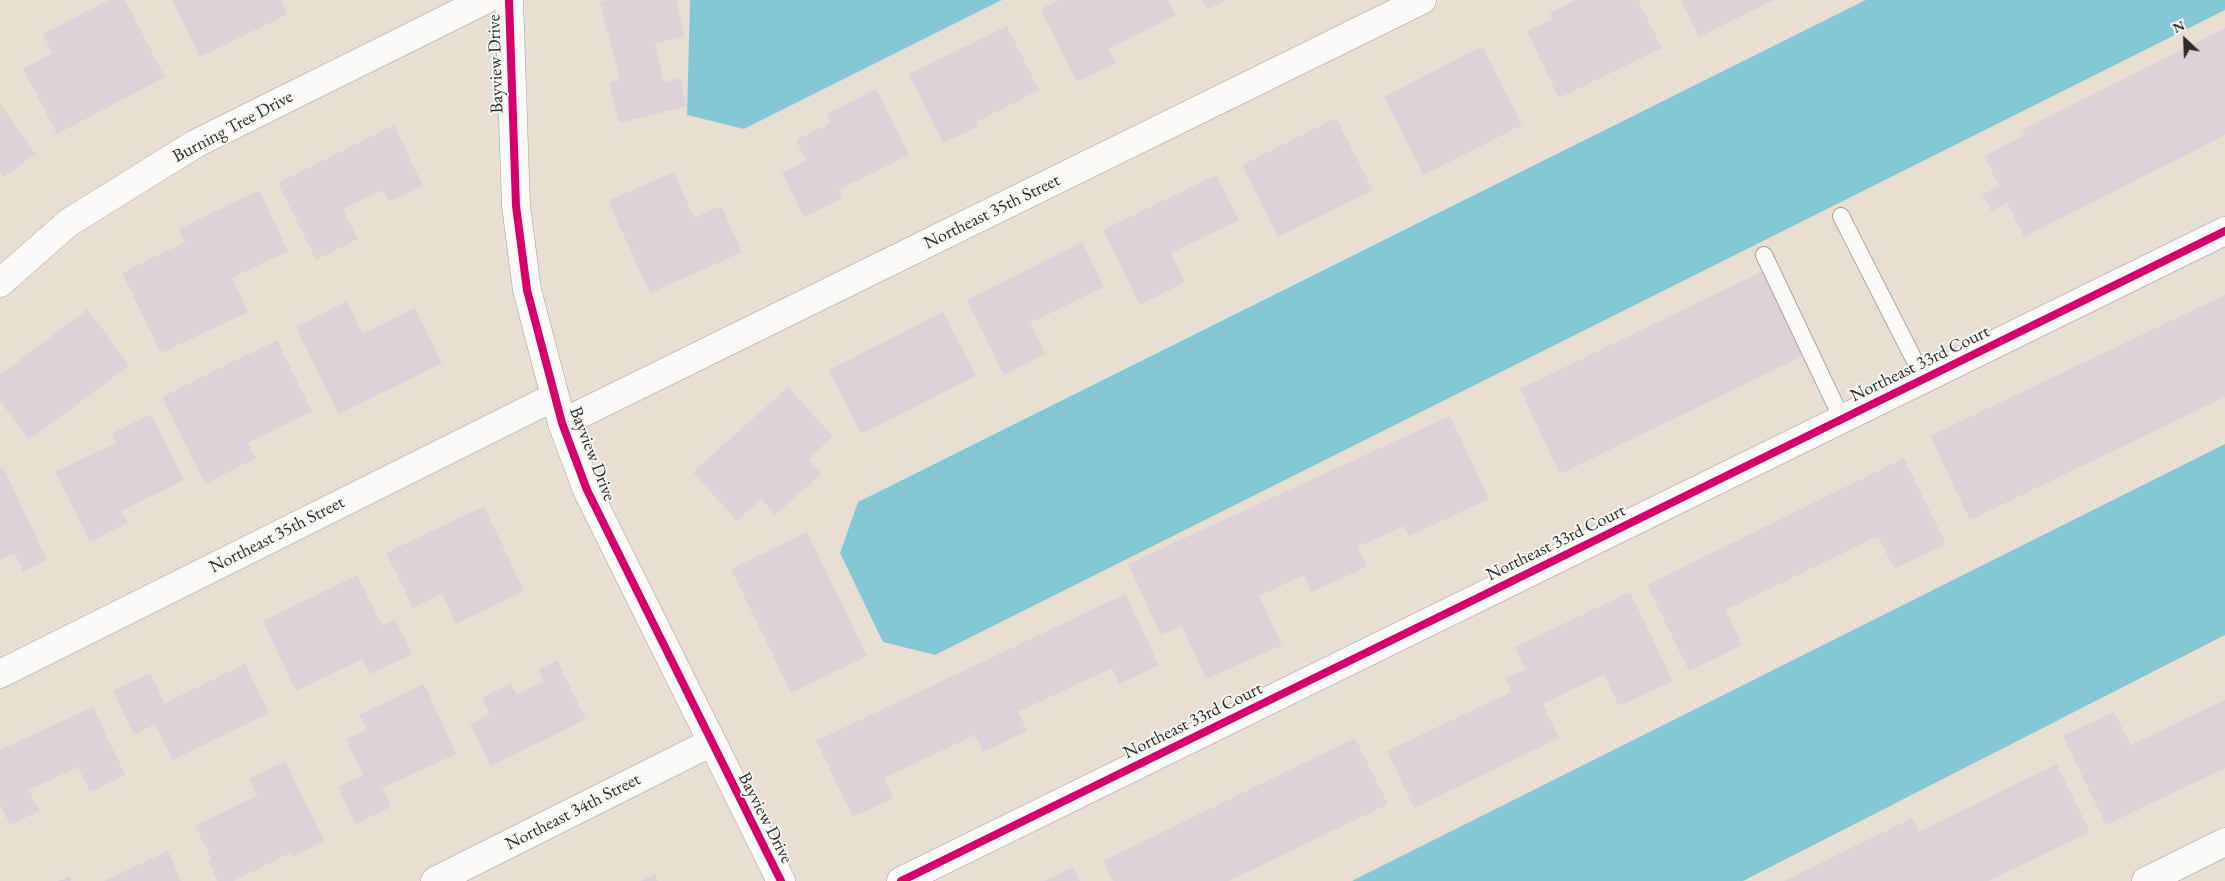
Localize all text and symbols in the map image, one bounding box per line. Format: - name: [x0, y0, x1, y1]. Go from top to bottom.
- street label: Bayview Drive: [483, 14, 509, 114]
- north arrow: [2160, 15, 2210, 65]
- text: N: [2170, 16, 2188, 37]
- street label: Burning Tree Drive: [169, 86, 297, 168]
- street label: Northeast 35th Street: [920, 170, 1064, 254]
- street label: Northeast 33rd Court: [1847, 321, 1993, 407]
- street label: Bayview Drive: [564, 404, 620, 504]
- street label: Northeast 35th Street: [206, 492, 348, 578]
- street label: Northeast 33rd Court: [1483, 500, 1629, 586]
- street label: Northeast 33rd Court: [1120, 678, 1266, 764]
- street label: Northeast 34th Street: [502, 769, 644, 855]
- street label: Bayview Drive: [733, 769, 797, 867]

